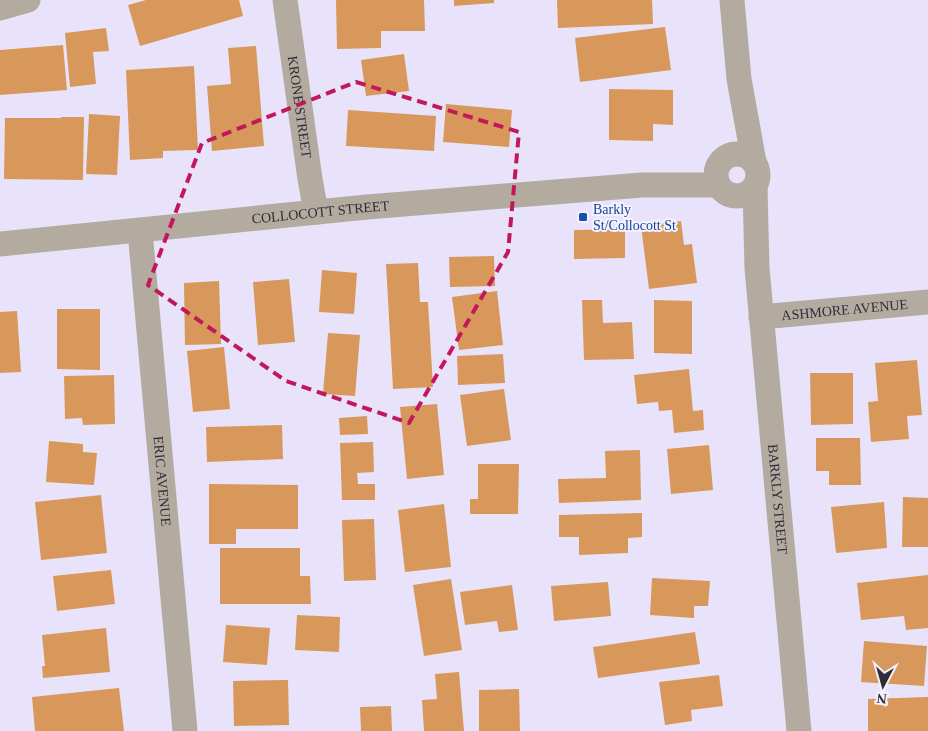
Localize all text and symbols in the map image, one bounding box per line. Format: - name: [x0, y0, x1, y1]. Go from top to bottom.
- street label: KRONE STREET: [285, 55, 314, 160]
- street label: COLLOCOTT STREET: [251, 198, 390, 227]
- place label: Barkly St/Collocott St: [593, 202, 676, 233]
- marker: Barkly St/Collocott St: [577, 211, 589, 223]
- street label: ASHMORE AVENUE: [781, 297, 909, 323]
- street label: ERIC AVENUE: [150, 435, 174, 527]
- street label: BARKLY STREET: [765, 443, 790, 555]
- north arrow: [858, 661, 908, 711]
- text: N: [876, 690, 888, 706]

